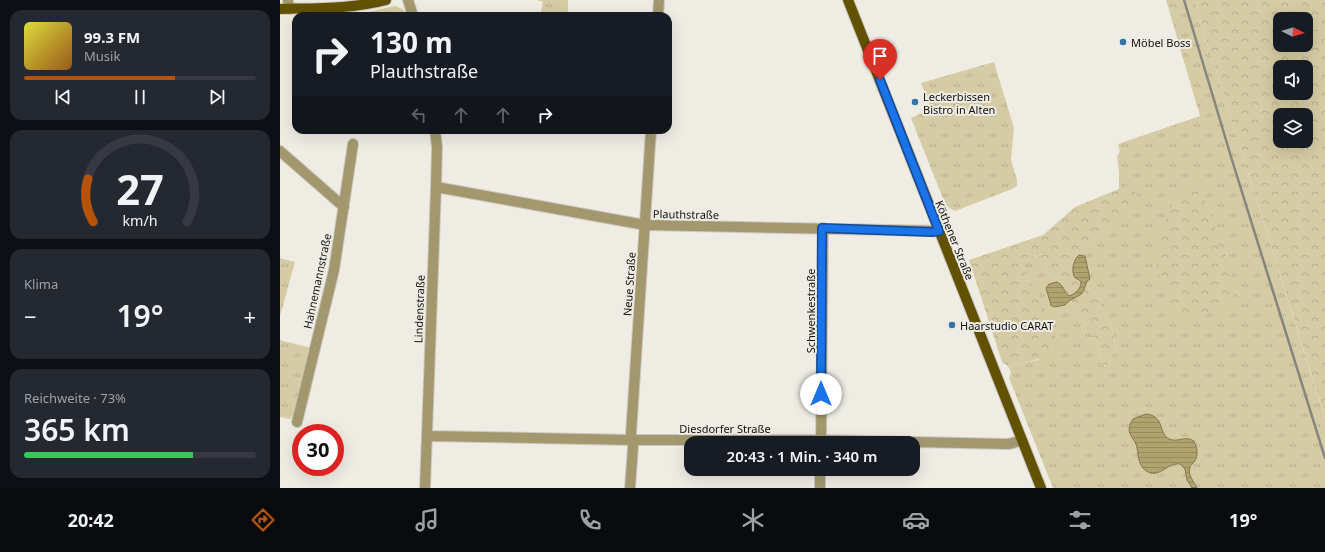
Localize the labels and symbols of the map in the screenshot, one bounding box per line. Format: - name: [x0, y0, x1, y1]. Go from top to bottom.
- north arrow: [1273, 12, 1313, 52]
- place label: Möbel Boss: [1131, 35, 1191, 50]
- marker: Möbel Boss: [1118, 37, 1128, 47]
- pin: [863, 39, 897, 80]
- place label: Leckerbissen Bistro in Alten: [923, 89, 995, 117]
- marker: Leckerbissen Bistro in Alten: [910, 97, 920, 107]
- street label: Köthener Straße: [932, 198, 978, 282]
- street label: Plauthstraße: [653, 206, 719, 222]
- street label: Hahnemannstraße: [300, 232, 334, 330]
- street label: Neue Straße: [619, 252, 639, 316]
- street label: Schwenkestraße: [803, 269, 818, 353]
- street label: Lindenstraße: [410, 275, 428, 343]
- place label: Haarstudio CARAT: [960, 318, 1053, 333]
- marker: Haarstudio CARAT: [947, 320, 957, 330]
- position arrow: [800, 373, 842, 415]
- street label: Diesdorfer Straße: [679, 421, 771, 436]
- speed limit sign: 30: [292, 424, 344, 476]

